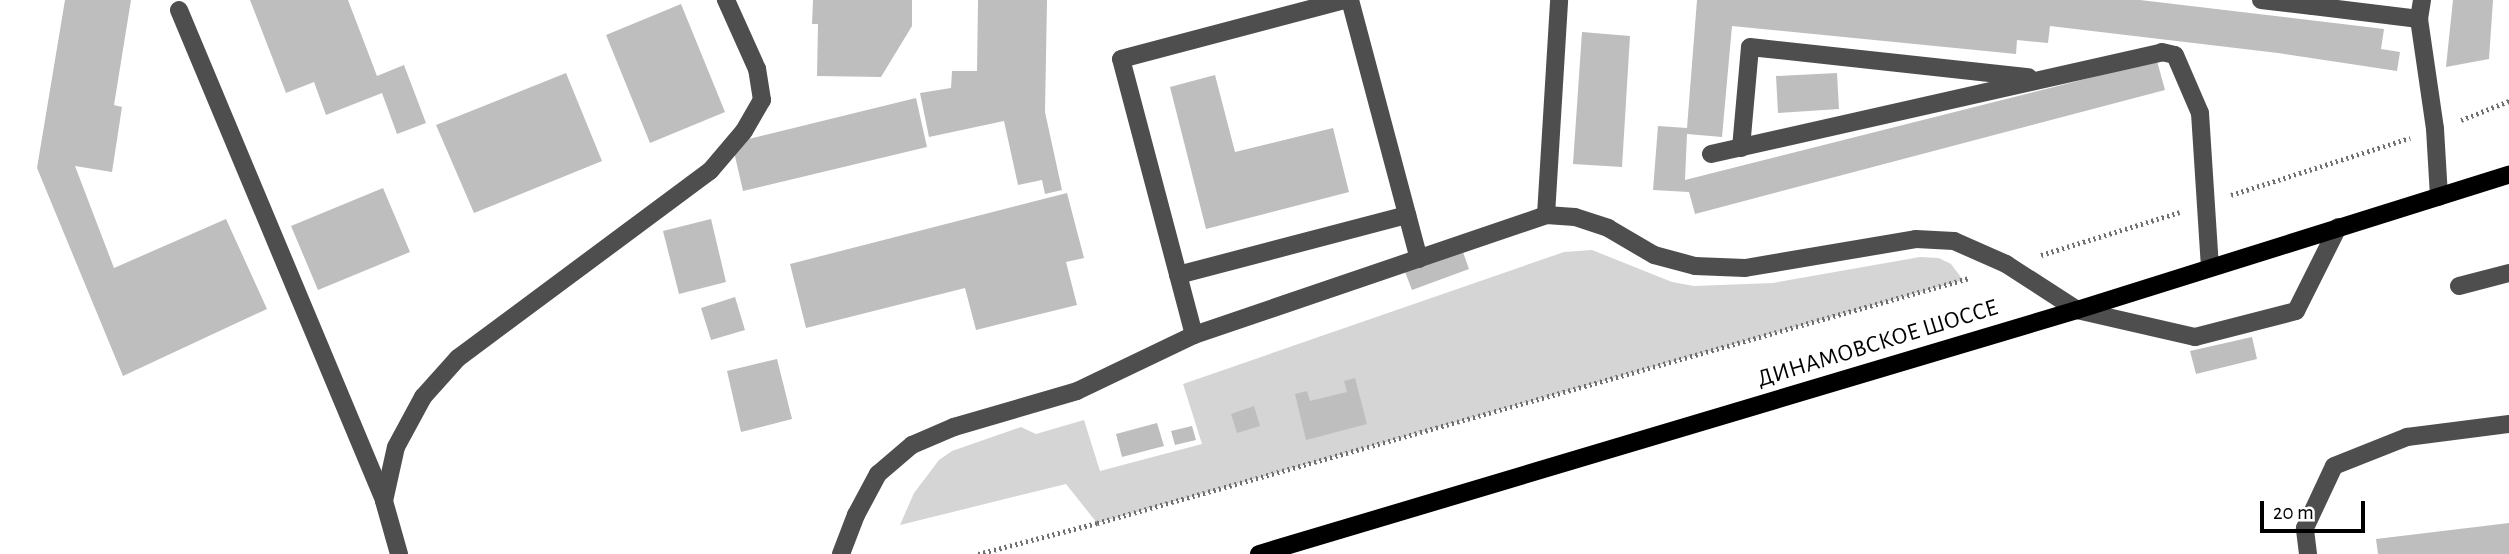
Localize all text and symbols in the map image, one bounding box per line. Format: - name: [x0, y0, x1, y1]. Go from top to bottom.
- street label: ДИНАМОВСКОЕ ШОССЕ: [1754, 294, 2002, 394]
- scale bar: [2264, 488, 2369, 532]
- text: 20 m: [2273, 502, 2314, 523]

